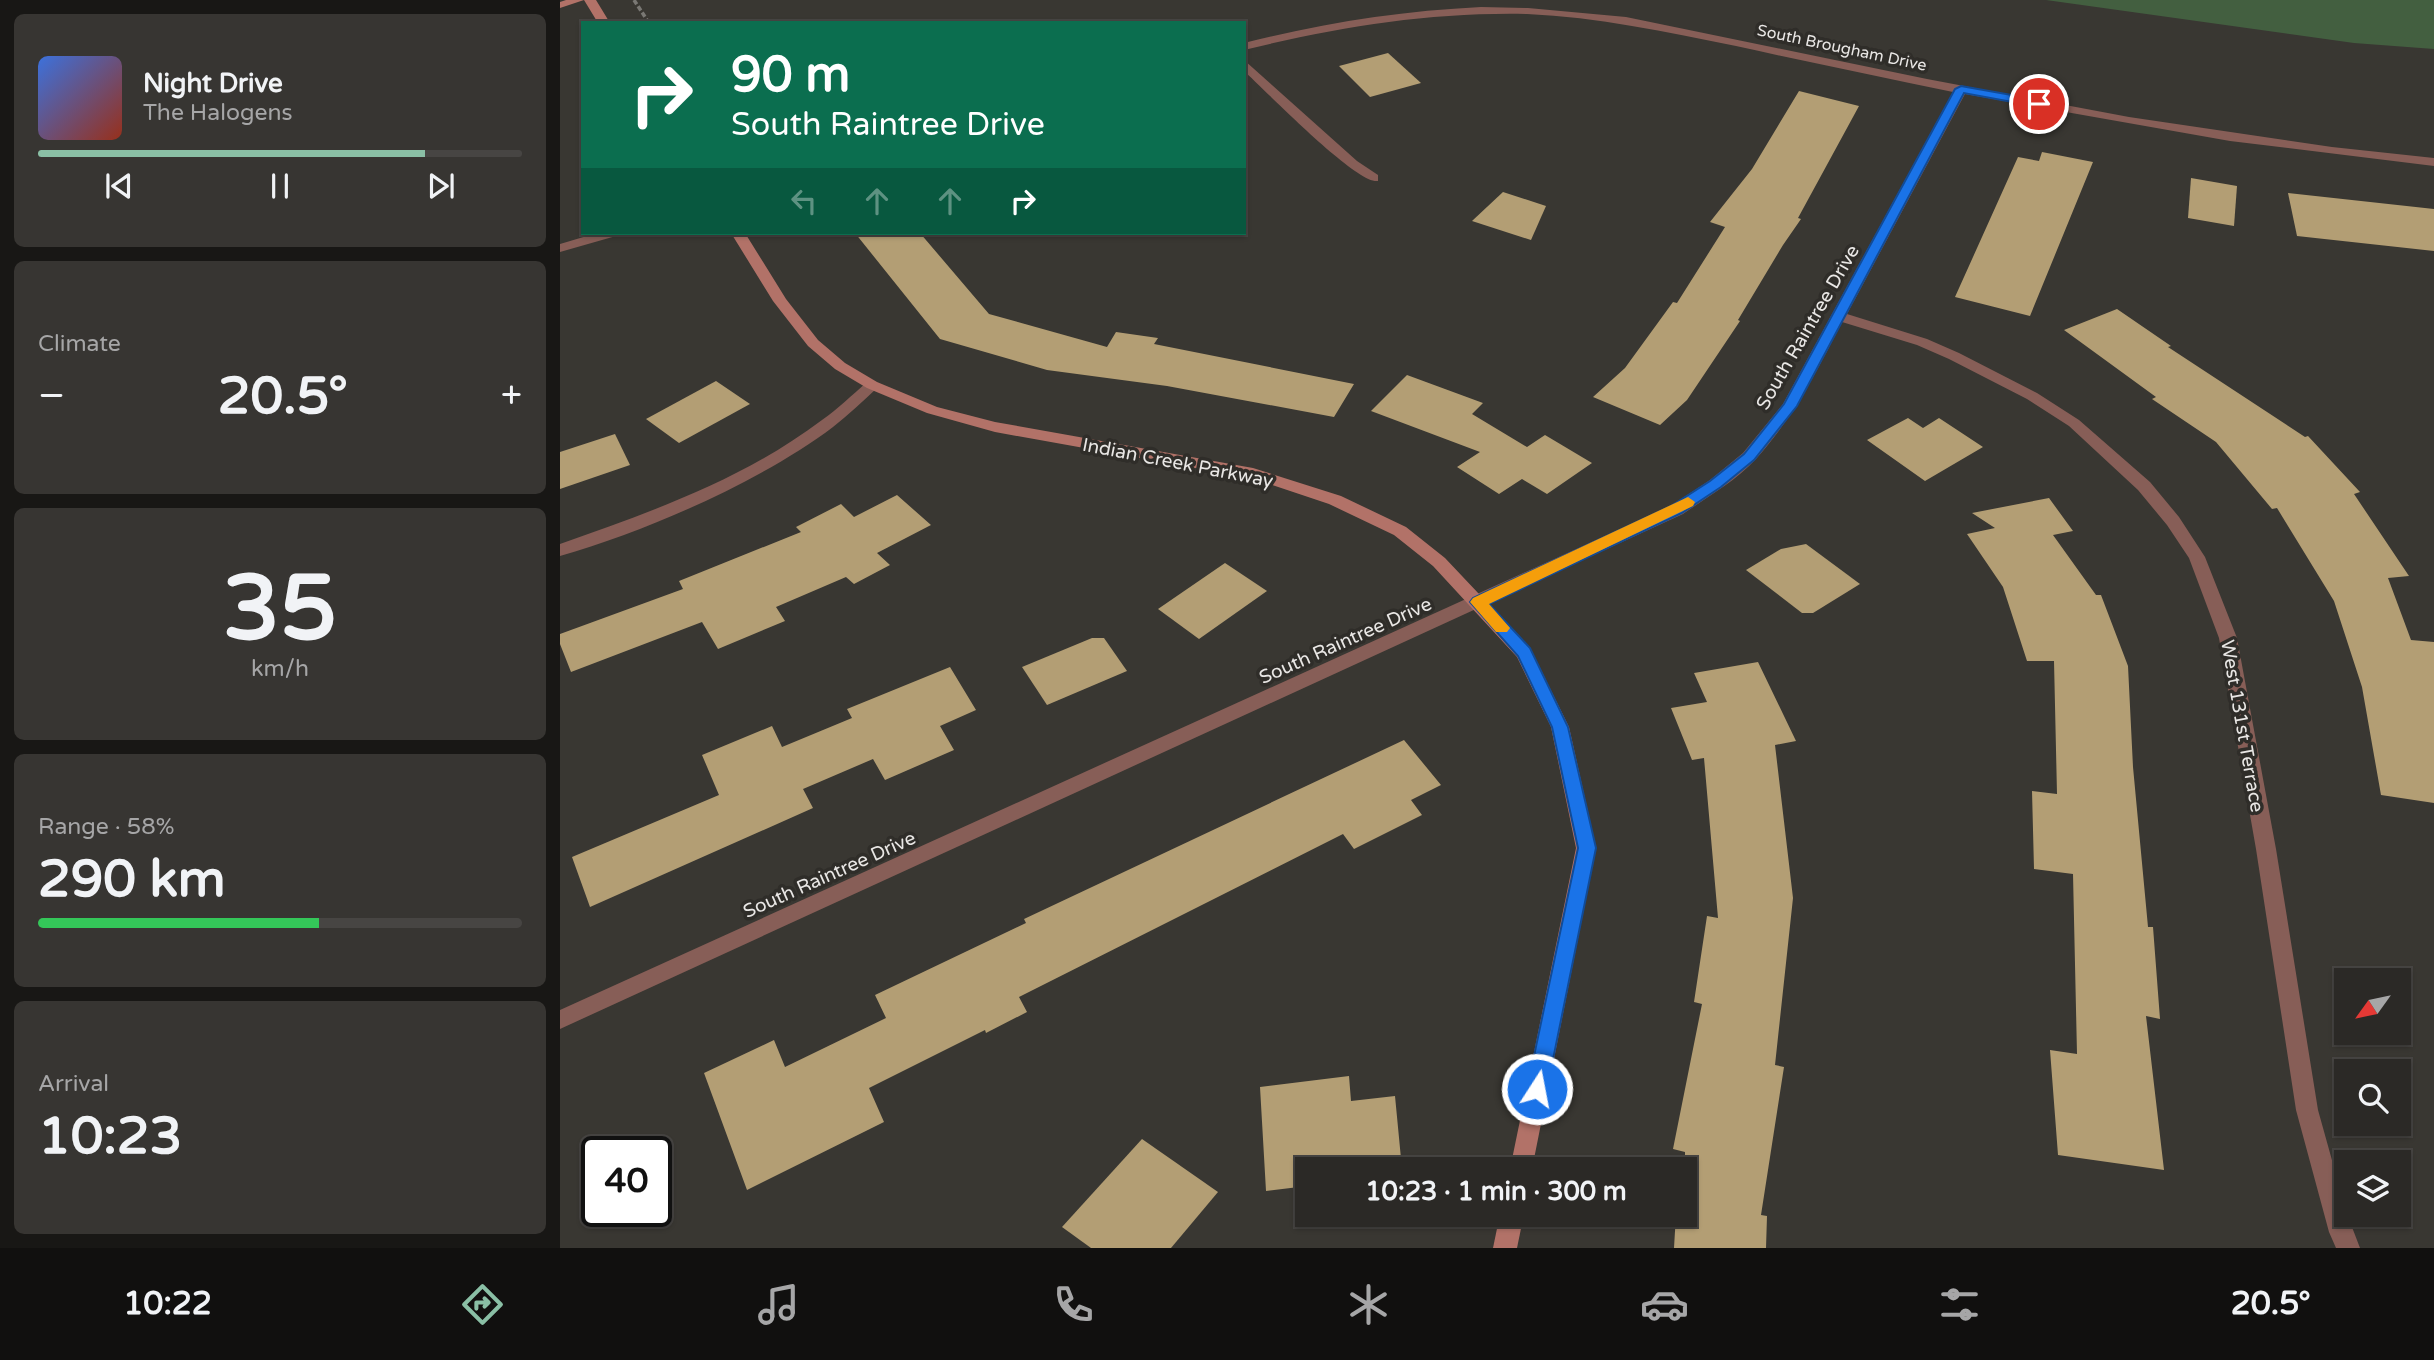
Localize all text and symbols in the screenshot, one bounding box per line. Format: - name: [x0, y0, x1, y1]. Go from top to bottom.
- street label: South Brougham Drive: [1755, 20, 1928, 76]
- text: 90 m: [731, 46, 850, 105]
- icon: right: [616, 49, 707, 140]
- text: Night Drive: [143, 68, 283, 99]
- pin: [2009, 74, 2069, 134]
- icon: arrive: [2020, 85, 2058, 123]
- text: The Halogens: [143, 99, 292, 127]
- text: South Raintree Drive: [731, 106, 1045, 144]
- icon: previous: [100, 167, 138, 205]
- icon: pause: [261, 167, 299, 205]
- icon: next: [422, 167, 460, 205]
- icon: left: [785, 182, 823, 220]
- icon: ahead: [858, 182, 896, 220]
- icon: ahead: [931, 182, 969, 220]
- icon: right: [1004, 182, 1042, 220]
- street label: South Raintree Drive: [1752, 241, 1864, 414]
- text: Climate: [38, 330, 121, 358]
- text: 20.5°: [218, 365, 348, 428]
- text: −: [38, 373, 65, 419]
- text: +: [501, 373, 522, 419]
- street label: Indian Creek Parkway: [1081, 434, 1275, 492]
- text: 35: [223, 554, 337, 664]
- street label: South Raintree Drive: [1256, 593, 1435, 689]
- street label: West 131st Terrace: [2216, 638, 2268, 814]
- text: km/h: [251, 655, 309, 683]
- text: Range · 58%: [38, 813, 174, 841]
- street label: South Raintree Drive: [740, 827, 919, 923]
- text: 290 km: [38, 848, 226, 911]
- north arrow: [2334, 968, 2412, 1045]
- map controls: [2334, 968, 2411, 1227]
- position arrow: [1500, 1052, 1574, 1126]
- button: search: [2334, 1059, 2411, 1136]
- text: Arrival: [38, 1070, 109, 1098]
- text: 10:23: [38, 1105, 182, 1168]
- speed limit sign: 40: [581, 1136, 672, 1227]
- button: layers: [2334, 1150, 2411, 1227]
- text: 10:23 · 1 min · 300 m: [1365, 1176, 1627, 1207]
- icon: directions: [458, 1280, 507, 1329]
- icon: music: [754, 1280, 803, 1329]
- icon: phone: [1049, 1280, 1098, 1329]
- icon: climate: [1344, 1280, 1393, 1329]
- icon: car: [1640, 1280, 1689, 1329]
- icon: filters: [1935, 1280, 1984, 1329]
- text: 10:22: [123, 1285, 212, 1323]
- text: 20.5°: [2231, 1285, 2311, 1323]

